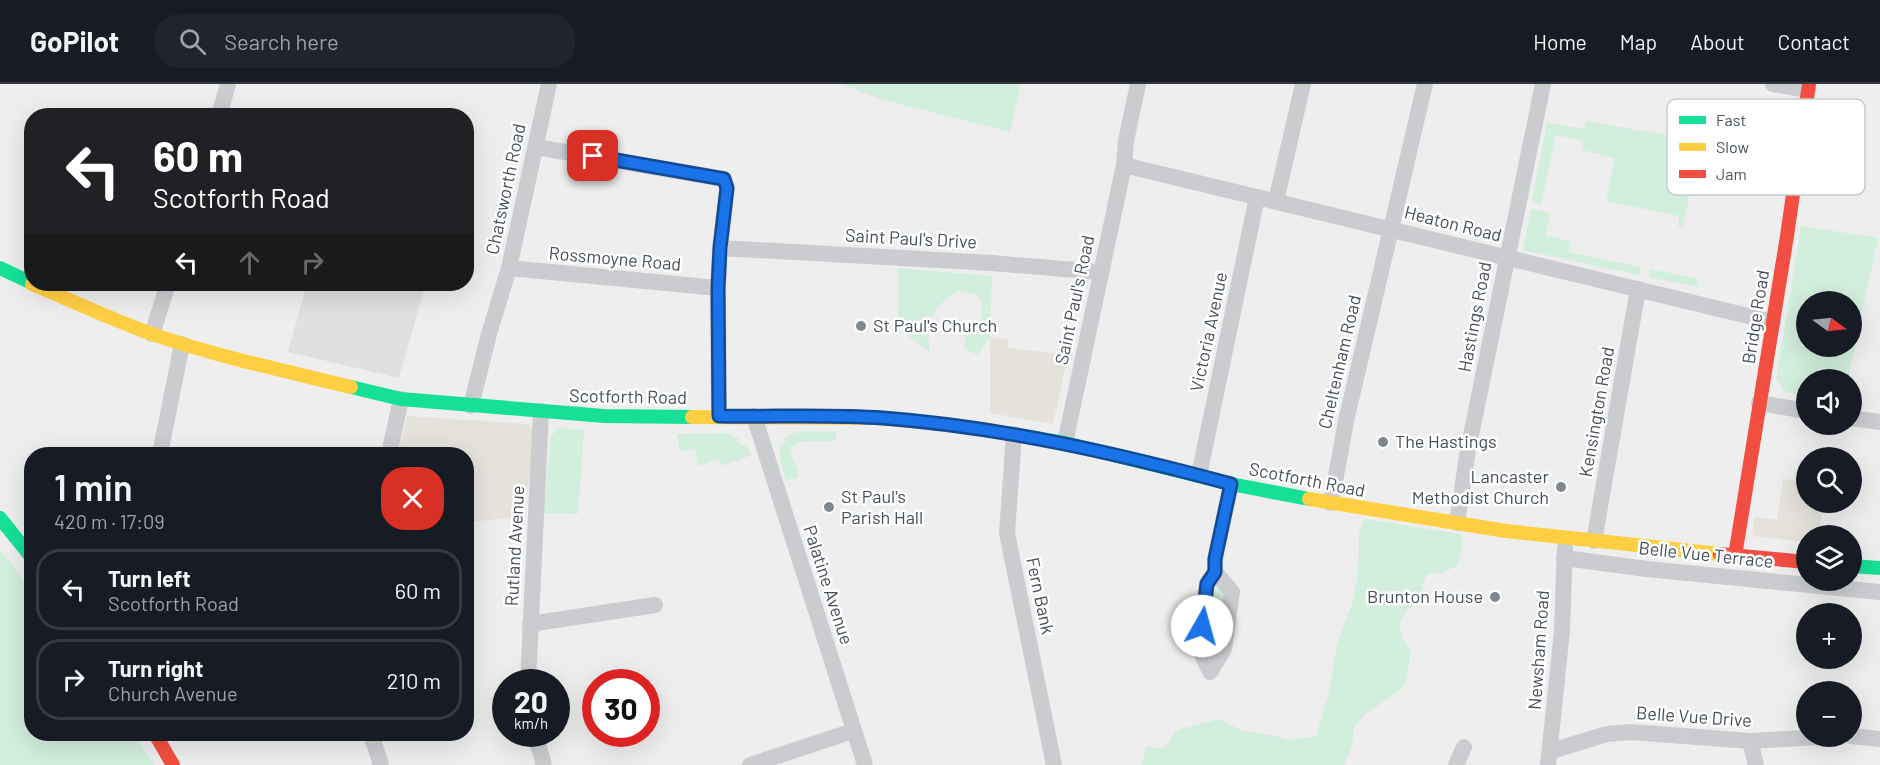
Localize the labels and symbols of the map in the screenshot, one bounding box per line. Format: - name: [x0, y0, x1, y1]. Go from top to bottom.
- legend: [1667, 99, 1865, 195]
- text: Fast: [1716, 110, 1746, 129]
- street label: Chatsworth Road: [480, 121, 530, 256]
- pin: [567, 130, 618, 181]
- text: Slow: [1716, 137, 1749, 156]
- text: Jam: [1716, 164, 1747, 183]
- street label: Heaton Road: [1402, 200, 1504, 246]
- street label: Saint Paul's Drive: [845, 224, 978, 252]
- street label: Saint Paul's Road: [1050, 233, 1098, 366]
- street label: Rossmoyne Road: [548, 241, 682, 275]
- street label: Hastings Road: [1453, 260, 1496, 374]
- street label: Bridge Road: [1737, 268, 1773, 365]
- street label: Victoria Avenue: [1185, 270, 1231, 394]
- north arrow: [1796, 291, 1862, 357]
- street label: Cheltenham Road: [1313, 293, 1365, 431]
- place label: St Paul's Church: [873, 314, 997, 336]
- marker: St Paul's Church: [854, 319, 868, 333]
- street label: Kensington Road: [1574, 345, 1618, 479]
- street label: Scotforth Road: [569, 384, 687, 408]
- place label: The Hastings: [1395, 430, 1497, 452]
- marker: The Hastings: [1376, 435, 1390, 449]
- street label: Scotforth Road: [1247, 457, 1367, 501]
- place label: Lancaster Methodist Church: [1412, 465, 1549, 508]
- marker: Lancaster Methodist Church: [1554, 480, 1568, 494]
- street label: Rutland Avenue: [500, 485, 528, 607]
- place label: St Paul's Parish Hall: [841, 485, 923, 528]
- marker: St Paul's Parish Hall: [822, 500, 836, 514]
- street label: Palatine Avenue: [799, 522, 859, 647]
- street label: Belle Vue Terrace: [1638, 536, 1775, 572]
- street label: Fern Bank: [1022, 555, 1060, 636]
- place label: Brunton House: [1367, 585, 1483, 607]
- street label: Newsham Road: [1523, 589, 1553, 710]
- marker: Brunton House: [1488, 590, 1502, 604]
- position arrow: [1170, 594, 1234, 658]
- speed limit sign: 30: [582, 669, 660, 747]
- street label: Belle Vue Drive: [1636, 701, 1753, 731]

